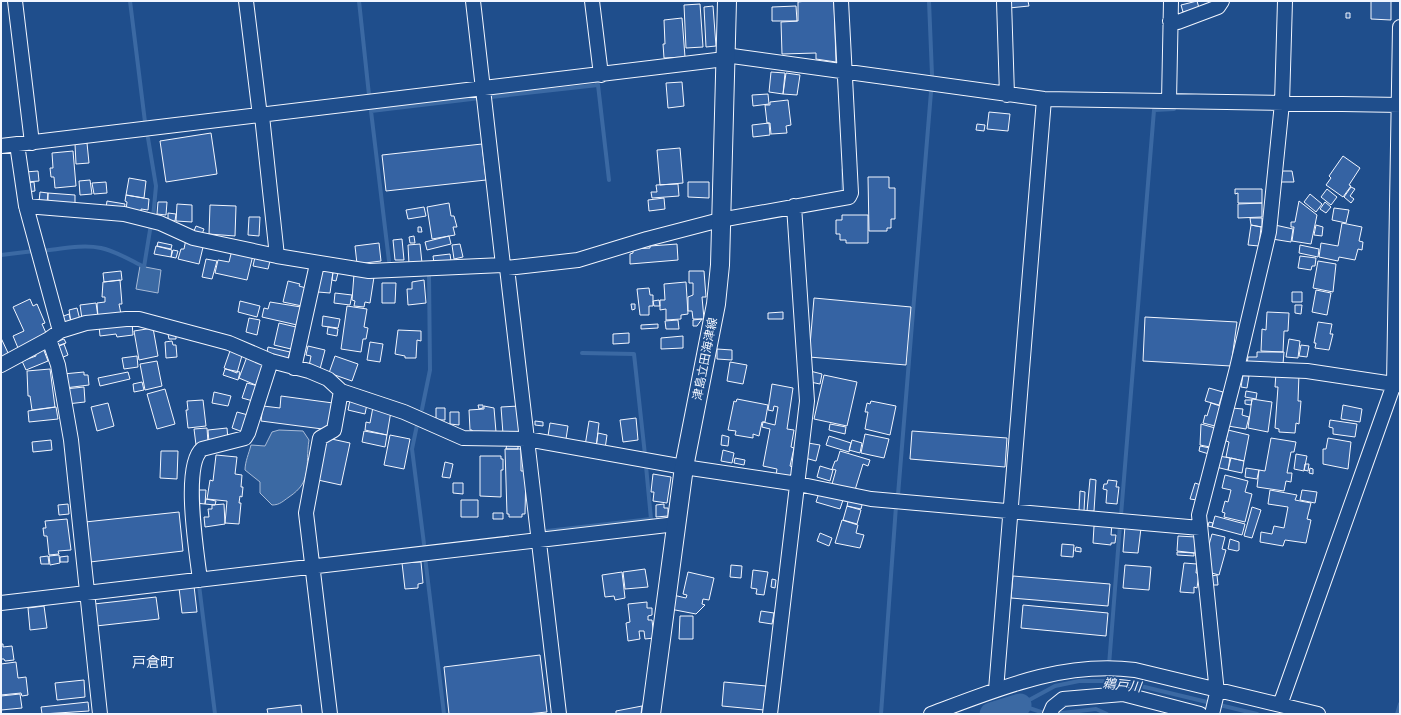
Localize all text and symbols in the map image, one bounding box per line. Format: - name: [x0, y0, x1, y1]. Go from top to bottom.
- street label: 津島立田海津線: [689, 316, 721, 402]
- district label: 戸倉町: [132, 652, 174, 672]
- water label: 鵜戸川: [1102, 675, 1144, 696]

